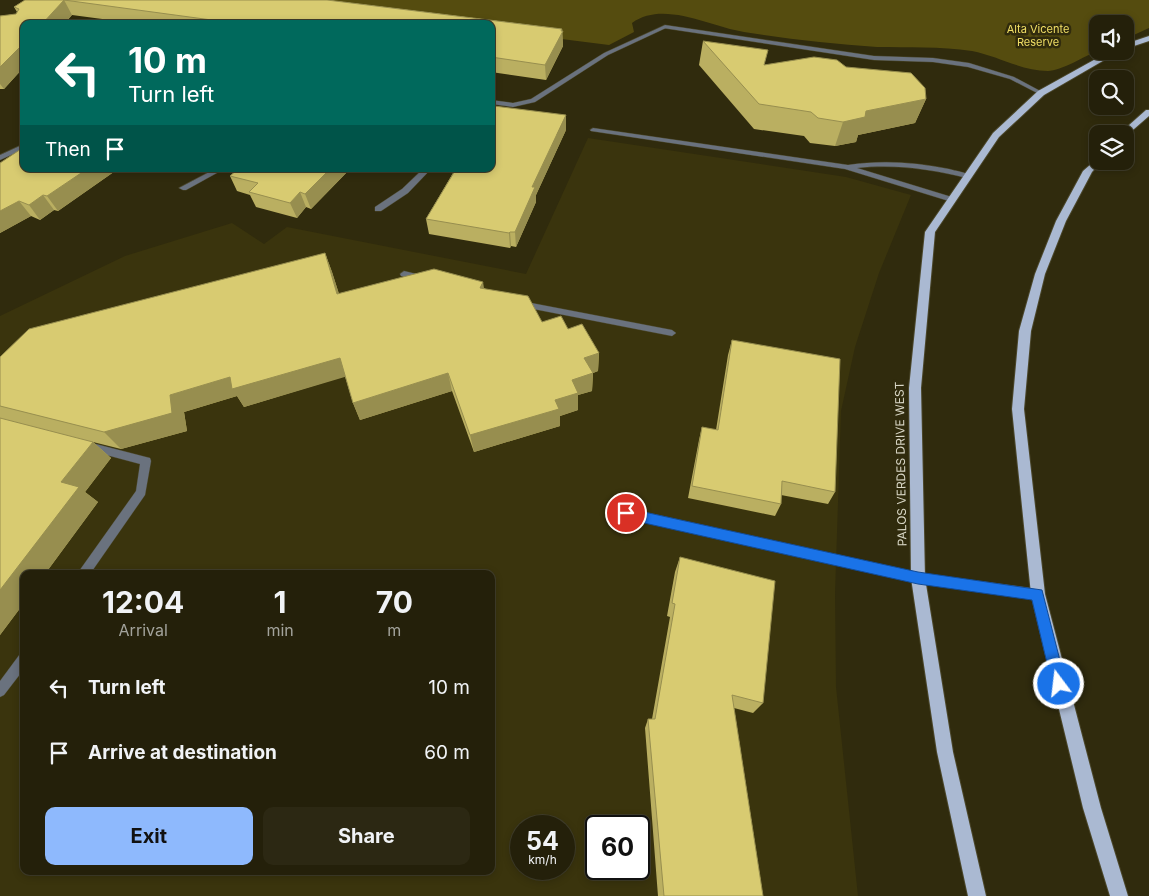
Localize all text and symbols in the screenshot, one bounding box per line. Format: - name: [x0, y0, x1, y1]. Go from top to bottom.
- map controls: [1089, 15, 1134, 170]
- button: sound: [1089, 15, 1134, 60]
- park label: Alta Vicente Reserve: [1007, 22, 1069, 49]
- text: 10 m: [128, 39, 207, 81]
- icon: left: [45, 40, 110, 105]
- button: search: [1089, 70, 1134, 115]
- text: Turn left: [128, 81, 214, 107]
- button: layers: [1089, 125, 1134, 170]
- icon: arrive: [101, 135, 129, 163]
- text: Then: [45, 138, 91, 161]
- street label: PALOS VERDES DRIVE WEST: [892, 381, 909, 547]
- pin: [605, 492, 647, 534]
- icon: arrive: [612, 499, 640, 527]
- text: 12:04: [102, 584, 184, 620]
- text: 1: [274, 584, 287, 620]
- text: 70: [376, 584, 413, 620]
- text: Arrival: [119, 620, 168, 640]
- text: min: [266, 620, 294, 640]
- text: m: [387, 620, 401, 640]
- position arrow: [1032, 657, 1084, 709]
- icon: left: [45, 674, 73, 702]
- text: Turn left: [88, 676, 166, 699]
- text: 10 m: [428, 676, 470, 699]
- icon: arrive: [45, 739, 73, 767]
- text: Arrive at destination: [88, 741, 277, 764]
- text: 60 m: [424, 741, 470, 764]
- button: Exit: [45, 807, 253, 865]
- button: Share: [263, 807, 470, 865]
- speed limit sign: 60: [585, 815, 650, 880]
- text: 54: [526, 826, 559, 856]
- text: km/h: [528, 852, 557, 867]

